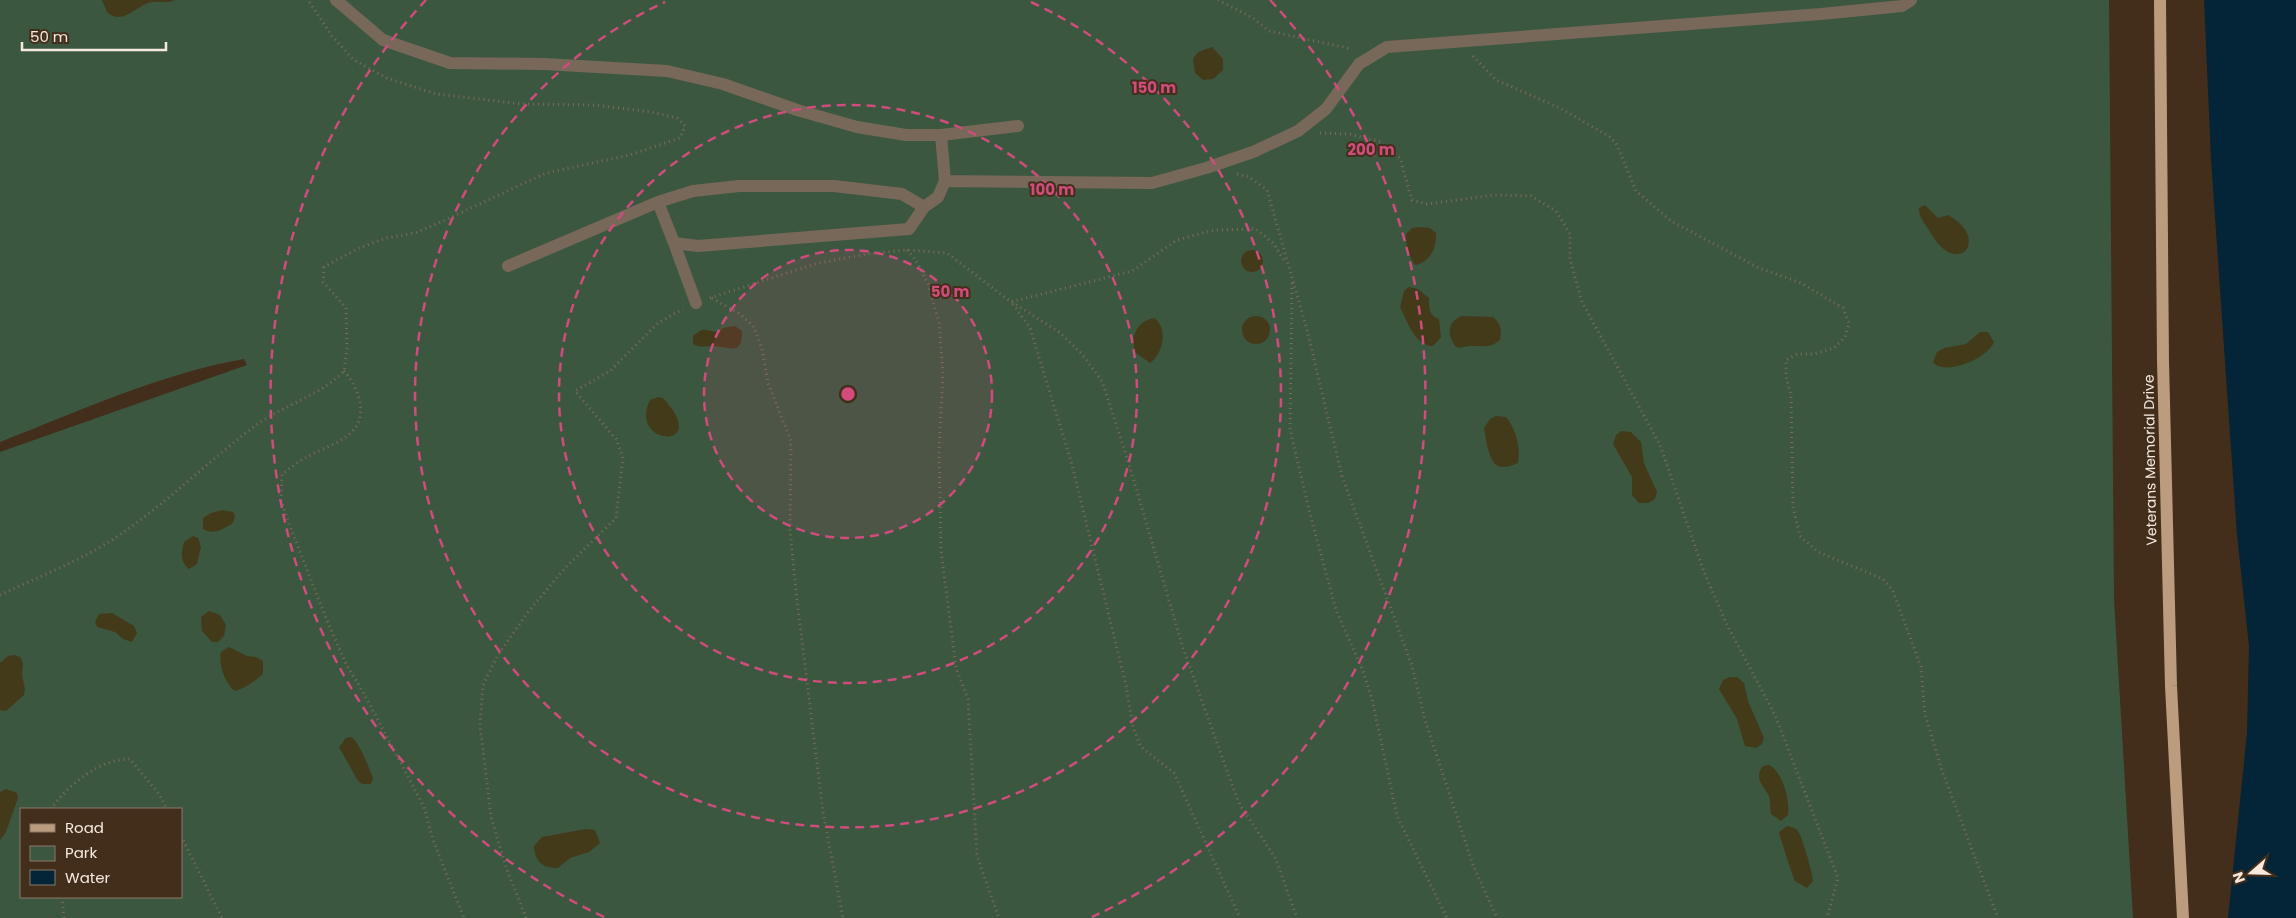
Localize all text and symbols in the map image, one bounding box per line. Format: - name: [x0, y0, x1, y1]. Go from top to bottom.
- scale bar: [22, 20, 166, 52]
- text: 50 m: [30, 26, 68, 47]
- text: 150 m: [1132, 77, 1176, 98]
- text: 200 m: [1347, 139, 1395, 160]
- text: 100 m: [1030, 179, 1074, 200]
- text: 50 m: [931, 281, 969, 302]
- street label: Veterans Memorial Drive: [2139, 374, 2161, 546]
- centre of rings: [839, 385, 857, 403]
- legend: [20, 808, 182, 898]
- text: Road: [65, 817, 104, 838]
- text: Park: [65, 842, 97, 863]
- north arrow: [2226, 848, 2276, 898]
- text: Water: [65, 867, 111, 888]
- text: N: [2228, 869, 2250, 886]

